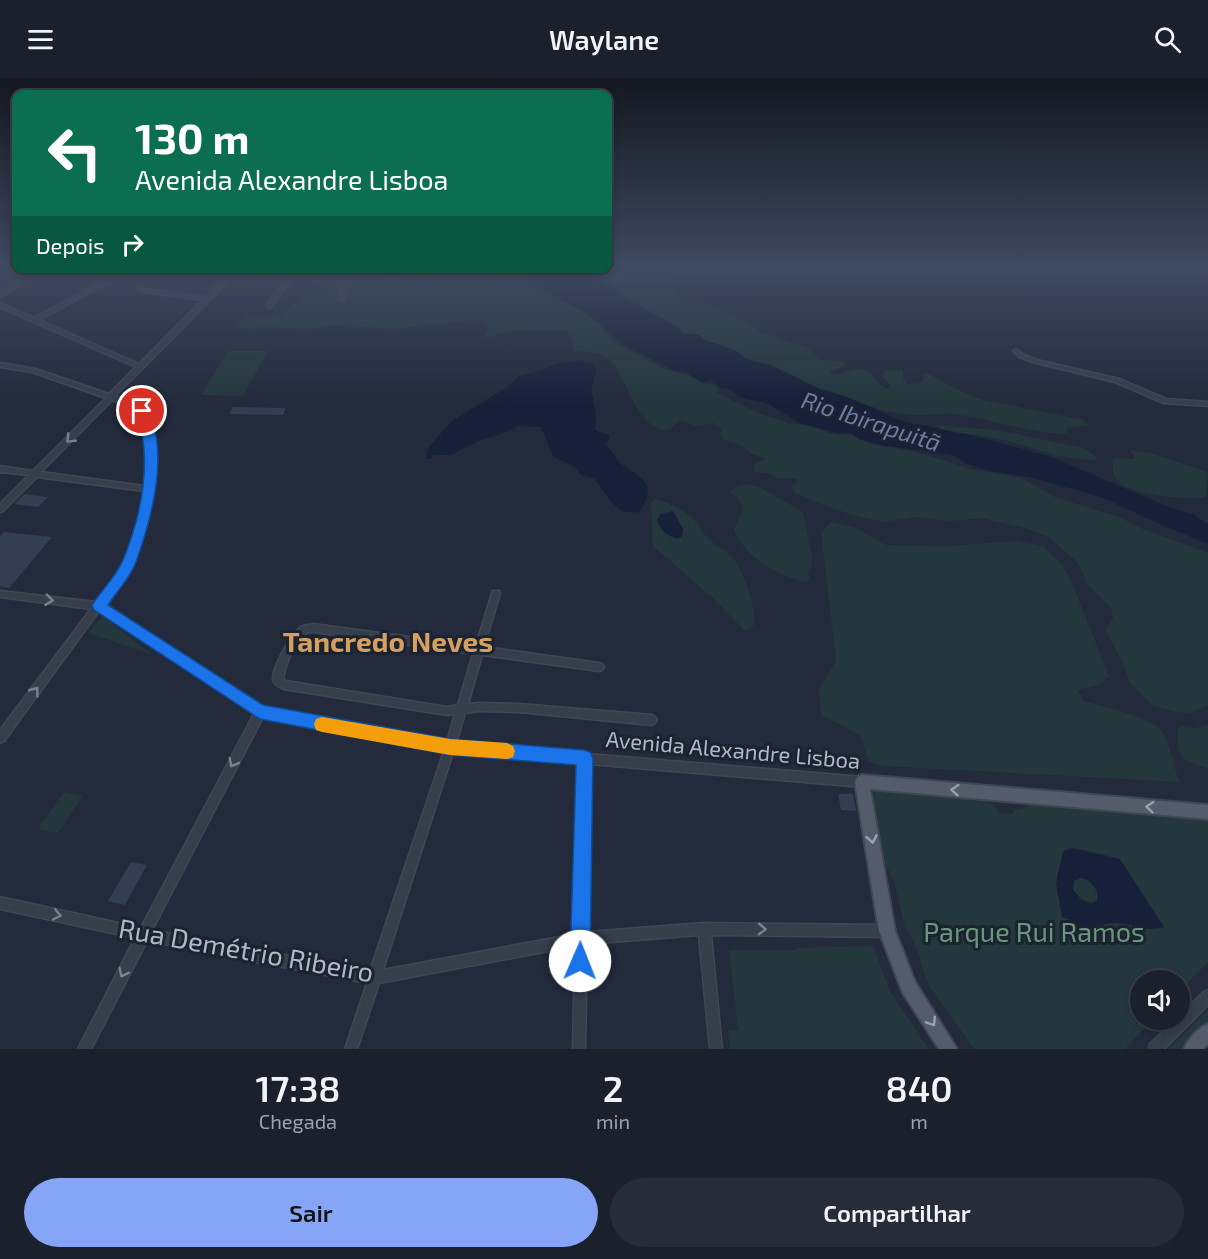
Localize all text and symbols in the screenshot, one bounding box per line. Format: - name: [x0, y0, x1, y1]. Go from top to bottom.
- icon: menu: [24, 23, 57, 56]
- text: Waylane: [549, 23, 659, 55]
- icon: search: [1151, 23, 1184, 56]
- text: 130 m: [135, 112, 250, 162]
- icon: left: [36, 114, 114, 192]
- text: Avenida Alexandre Lisboa: [135, 163, 448, 195]
- icon: right: [116, 228, 149, 261]
- text: Depois: [36, 232, 104, 258]
- water label: Rio Ibirapuitã: [798, 384, 945, 457]
- pin: [116, 385, 167, 436]
- icon: arrive: [125, 394, 158, 427]
- one-way arrow: [66, 432, 77, 442]
- one-way arrow: [45, 593, 54, 606]
- district label: Tancredo Neves: [283, 624, 493, 658]
- one-way arrow: [28, 687, 39, 698]
- street label: Avenida Alexandre Lisboa: [605, 725, 861, 773]
- one-way arrow: [229, 757, 240, 768]
- one-way arrow: [951, 784, 960, 797]
- one-way arrow: [1145, 801, 1154, 814]
- one-way arrow: [865, 835, 877, 844]
- one-way arrow: [52, 908, 62, 921]
- street label: Rua Demétrio Ribeiro: [116, 911, 376, 987]
- park label: Parque Rui Ramos: [923, 915, 1145, 948]
- one-way arrow: [758, 923, 767, 936]
- position arrow: [548, 929, 612, 993]
- one-way arrow: [119, 967, 130, 978]
- map controls: [1130, 970, 1190, 1030]
- button: sound: [1130, 970, 1190, 1030]
- one-way arrow: [925, 1015, 936, 1026]
- text: 17:38: [255, 1066, 341, 1109]
- text: 2: [603, 1066, 623, 1109]
- text: 840: [885, 1066, 953, 1109]
- text: Chegada: [259, 1109, 337, 1133]
- text: min: [596, 1109, 630, 1133]
- text: m: [910, 1109, 928, 1133]
- button: Sair: [24, 1178, 598, 1247]
- button: Compartilhar: [610, 1178, 1184, 1247]

